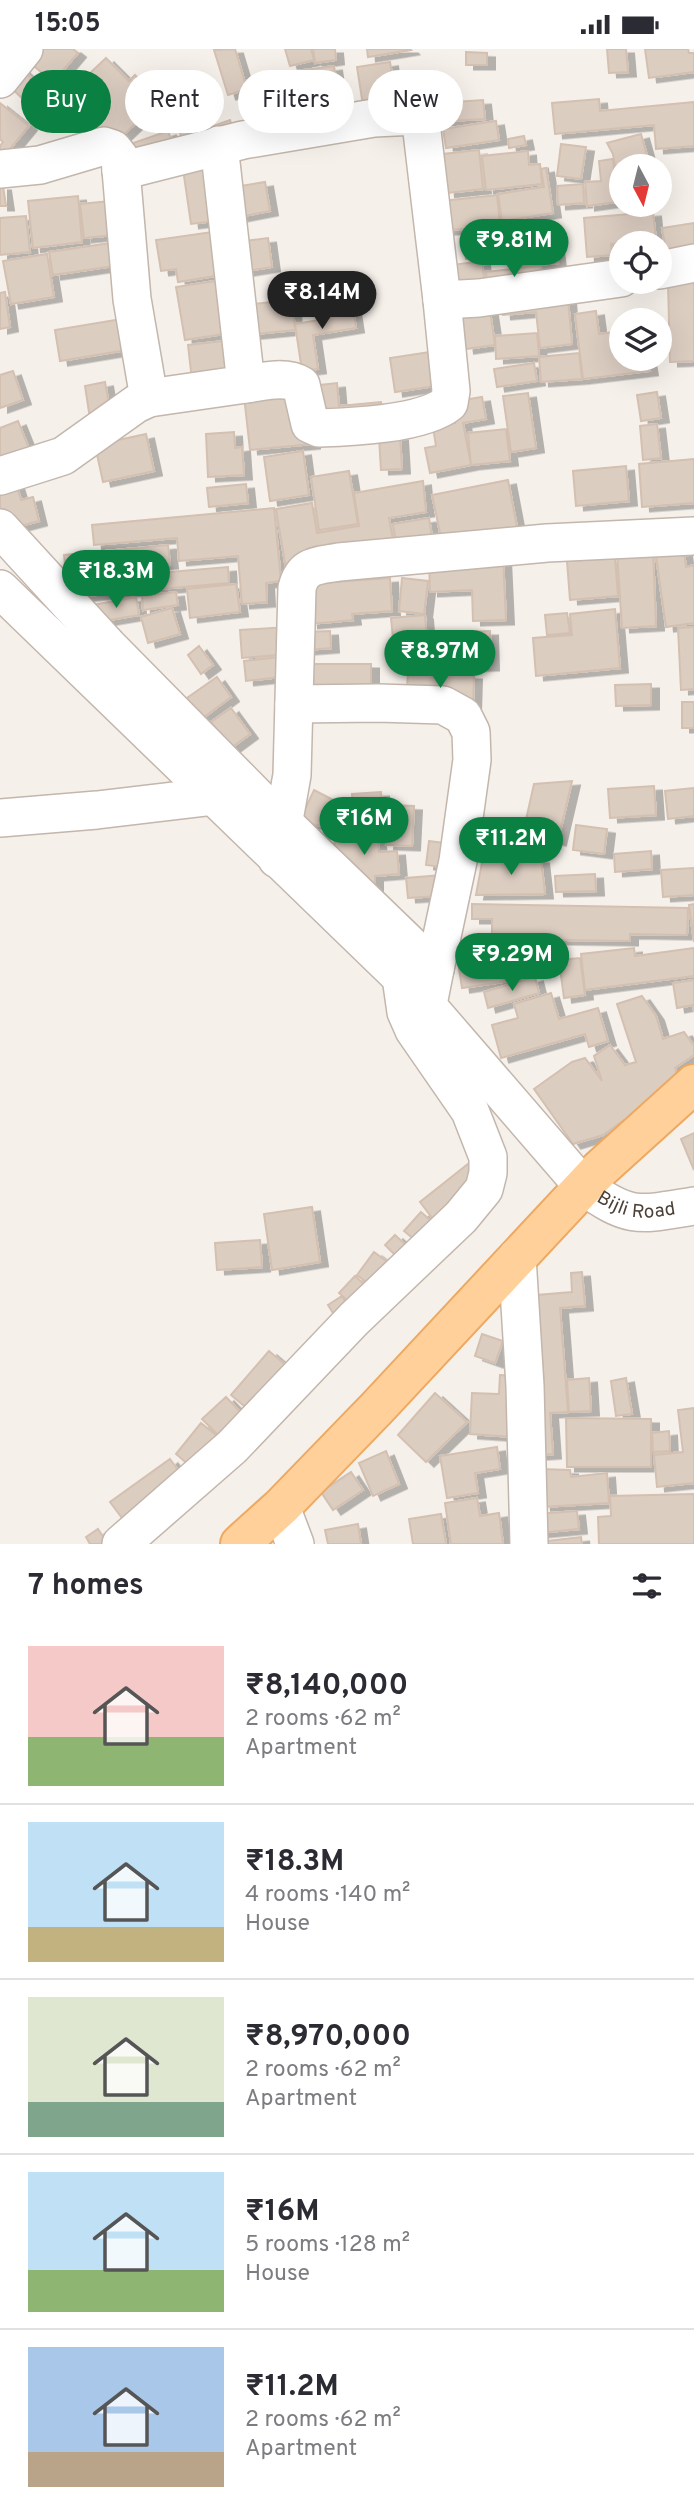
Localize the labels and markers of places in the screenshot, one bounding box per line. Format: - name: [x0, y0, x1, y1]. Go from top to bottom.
- pin: ₹9.81M: [457, 219, 571, 279]
- pin: ₹8.14M: [265, 271, 379, 331]
- pin: ₹18.3M: [59, 551, 173, 610]
- pin: ₹8.97M: [383, 631, 497, 690]
- pin: ₹16M: [323, 797, 405, 857]
- pin: ₹11.2M: [454, 817, 568, 877]
- pin: ₹9.29M: [455, 933, 569, 993]

